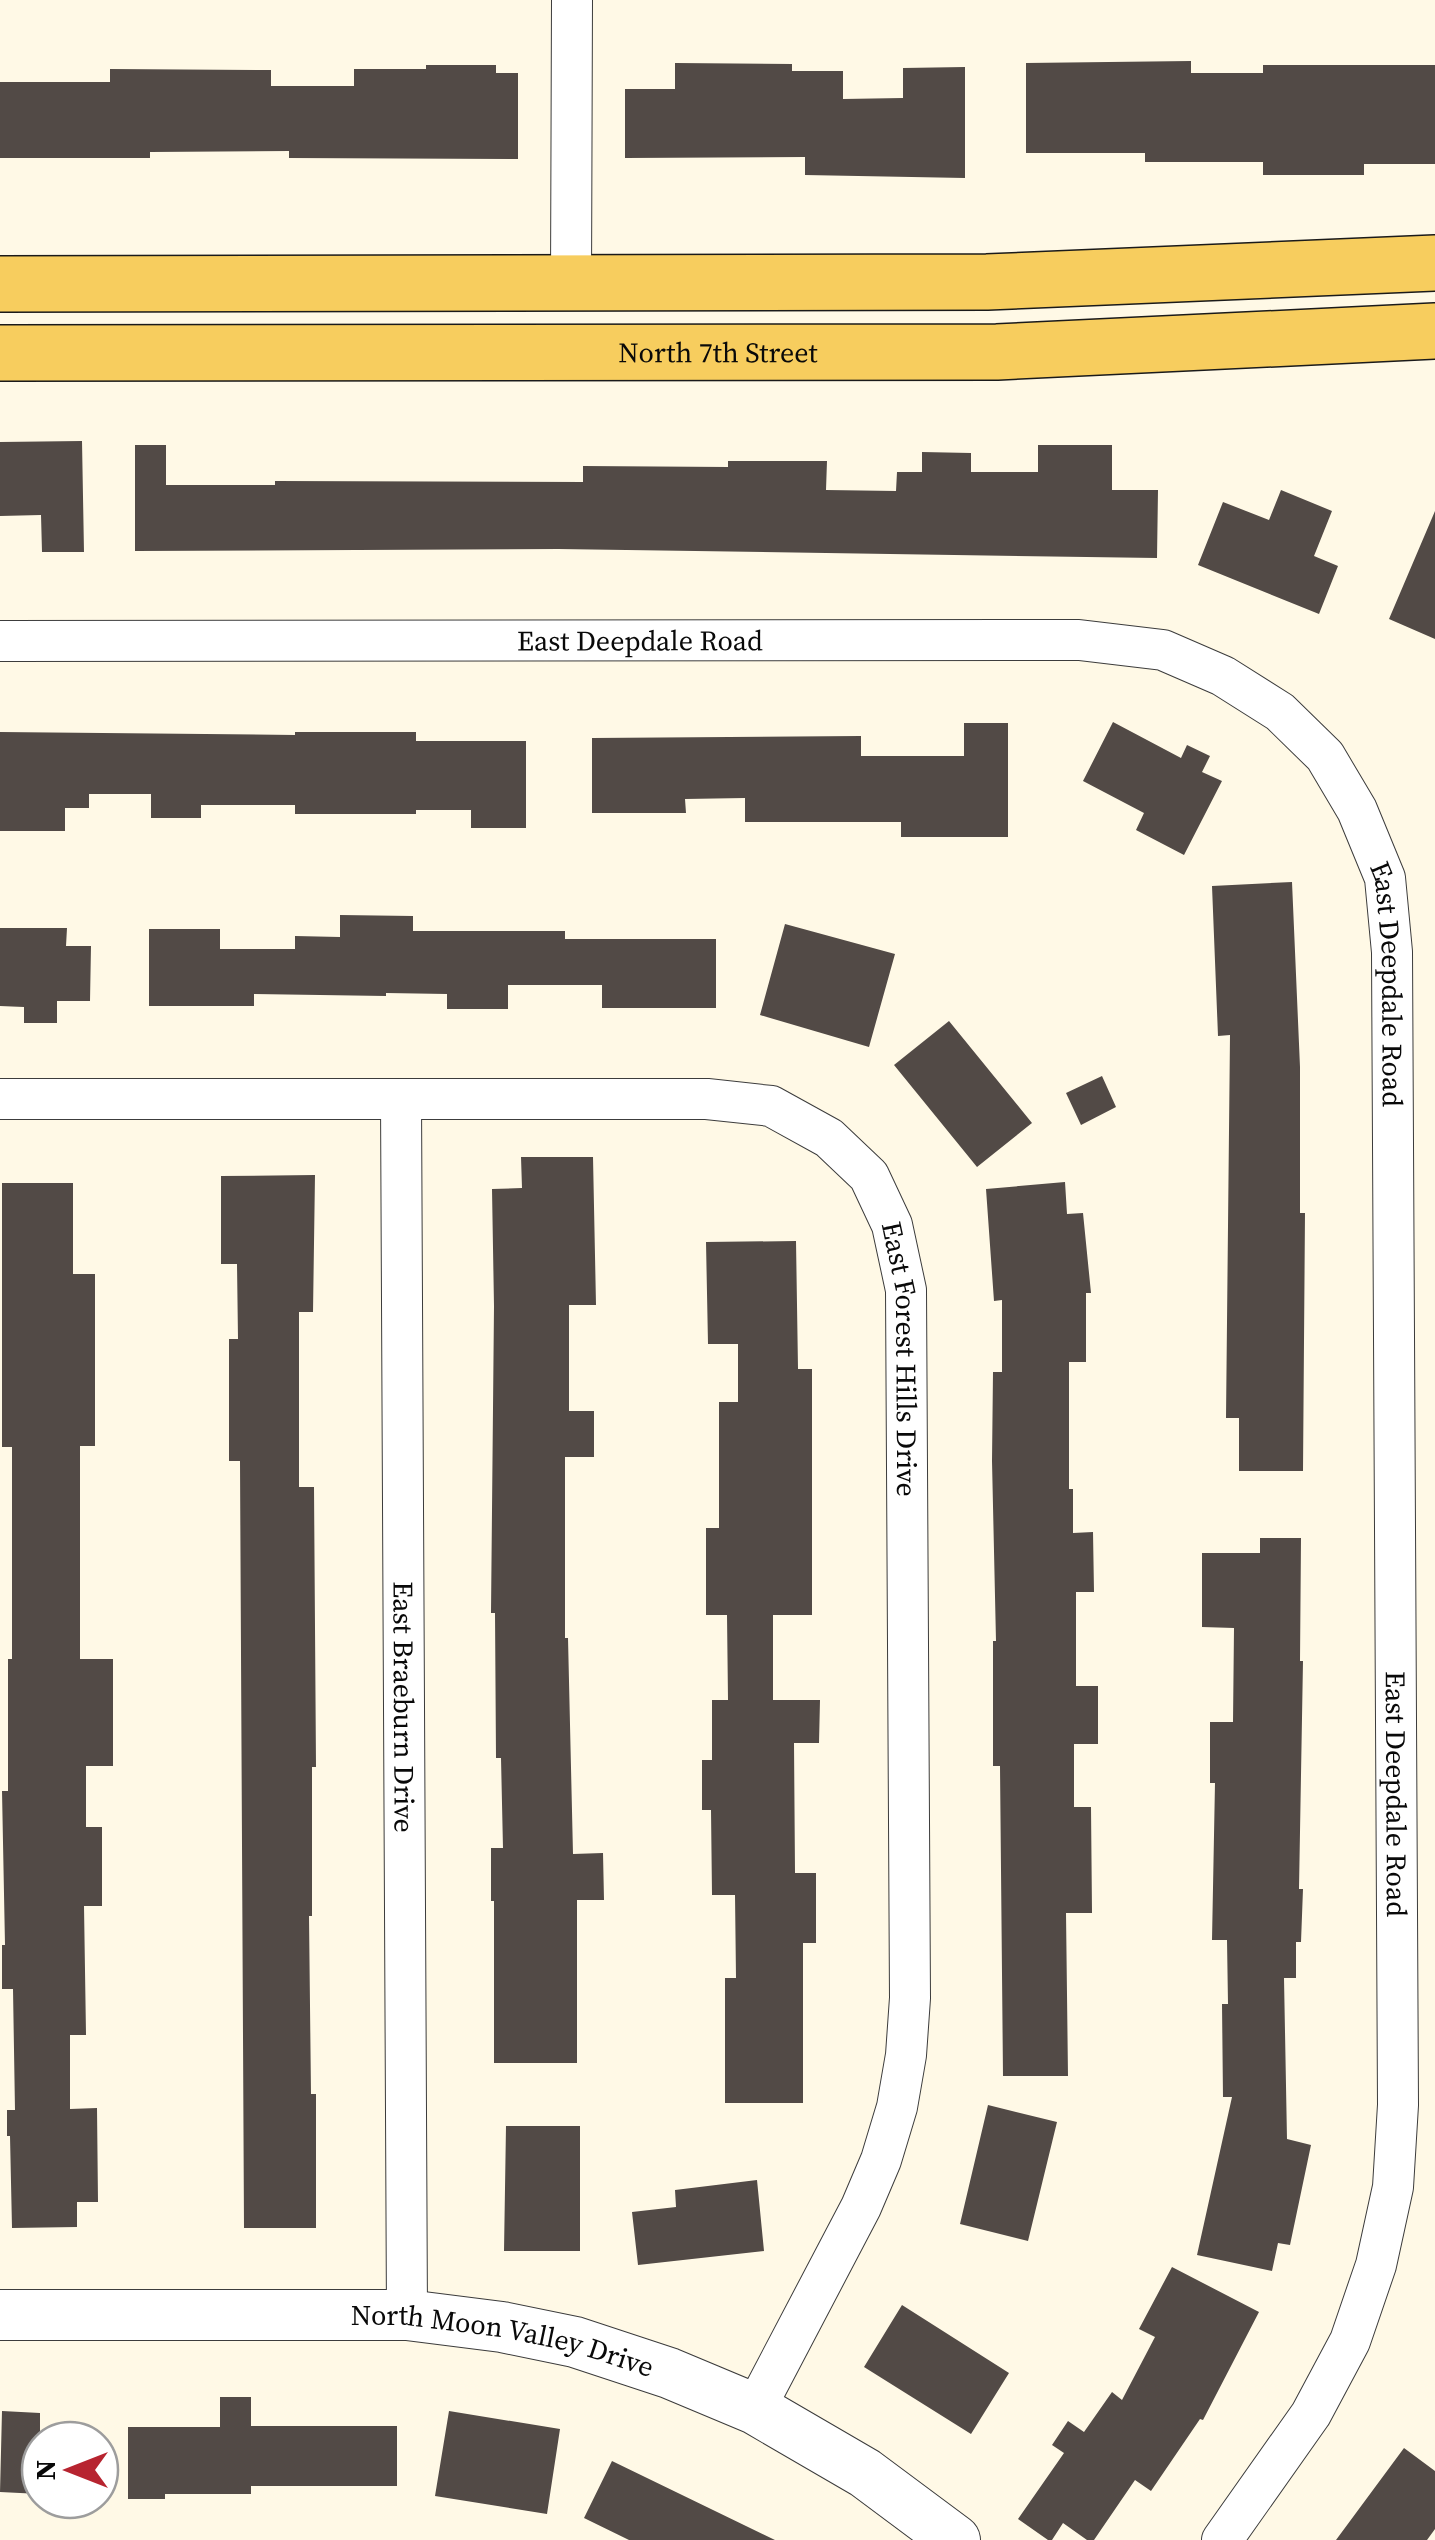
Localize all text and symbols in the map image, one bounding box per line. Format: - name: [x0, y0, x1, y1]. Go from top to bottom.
- street label: North 7th Street: [618, 333, 819, 371]
- street label: East Deepdale Road: [517, 621, 763, 660]
- street label: East Deepdale Road: [1361, 855, 1412, 1107]
- street label: East Forest Hills Drive: [873, 1218, 926, 1497]
- street label: East Braeburn Drive: [384, 1581, 424, 1833]
- street label: East Deepdale Road: [1377, 1671, 1416, 1917]
- street label: North Moon Valley Drive: [351, 2296, 659, 2386]
- north arrow: [20, 2420, 120, 2520]
- text: N: [26, 2460, 64, 2480]

